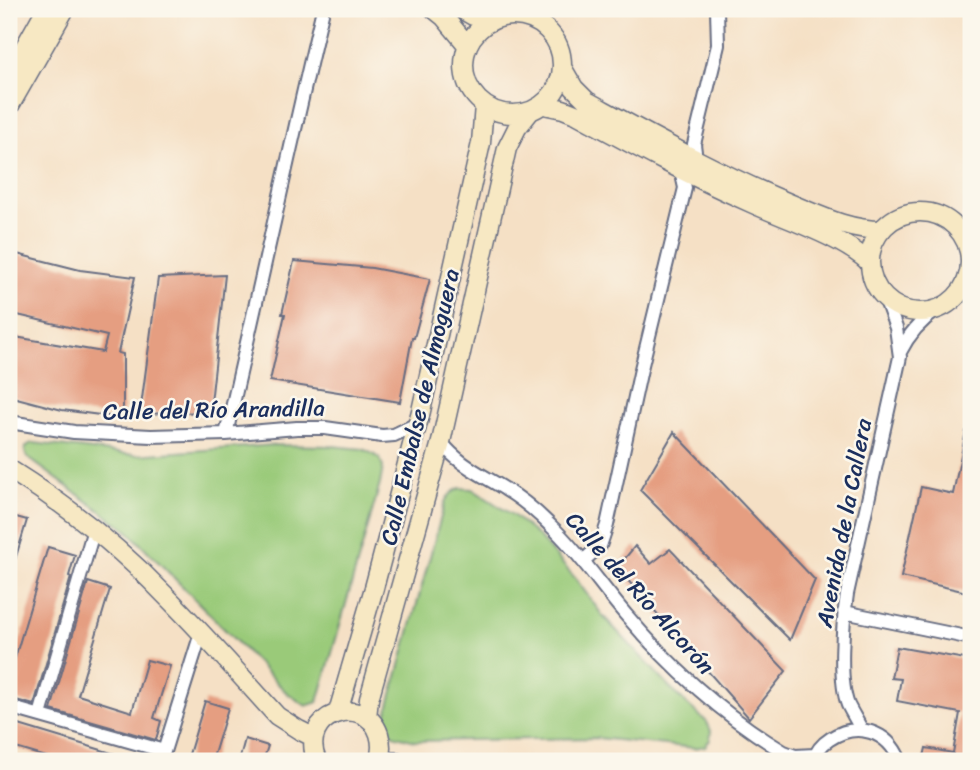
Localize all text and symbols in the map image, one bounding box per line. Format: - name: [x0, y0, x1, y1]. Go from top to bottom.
- street label: Calle Embalse de Almoguera: [368, 264, 472, 549]
- street label: Calle del Río Arandilla: [103, 388, 325, 432]
- street label: Avenida de la Callera: [803, 415, 884, 632]
- street label: Calle del Río Alcorón: [555, 502, 725, 684]

